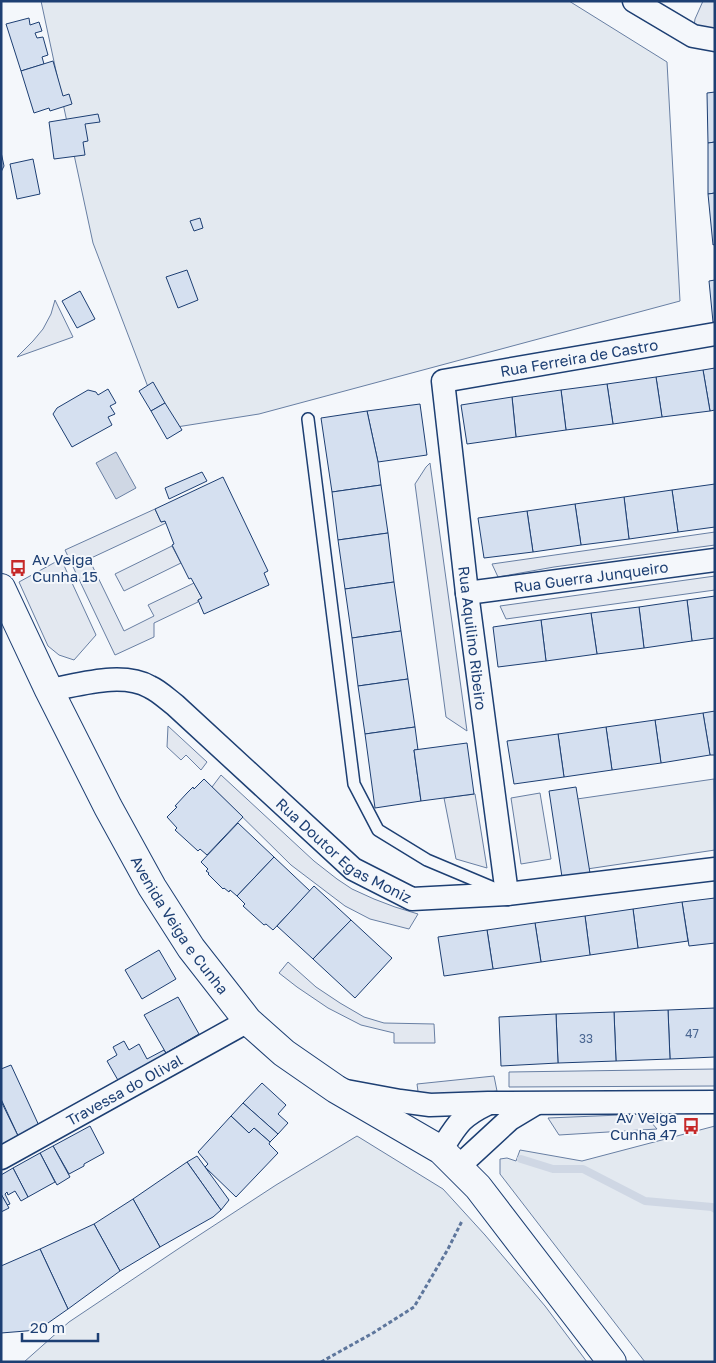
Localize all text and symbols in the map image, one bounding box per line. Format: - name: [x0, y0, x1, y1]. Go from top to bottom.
- street label: Rua Ferreira de Castro: [499, 335, 659, 380]
- place label: Av Veiga Cunha 15: [32, 550, 98, 585]
- street label: Rua Guerra Junqueiro: [512, 557, 669, 596]
- bus stop icon: Av Veiga Cunha 15: [8, 558, 28, 578]
- street label: Rua Aquilino Ribeiro: [455, 565, 491, 711]
- street label: Rua Doutor Egas Moniz: [273, 794, 415, 907]
- street label: Avenida Veiga e Cunha: [128, 852, 233, 998]
- house number: 47: [685, 1026, 699, 1041]
- house number: 33: [579, 1031, 593, 1046]
- street label: Travessa do Olival: [63, 1050, 186, 1129]
- place label: Av Veiga Cunha 47: [610, 1108, 677, 1143]
- bus stop icon: Av Veiga Cunha 47: [681, 1116, 701, 1136]
- scale bar: [22, 1310, 99, 1342]
- text: 20 m: [30, 1318, 65, 1336]

